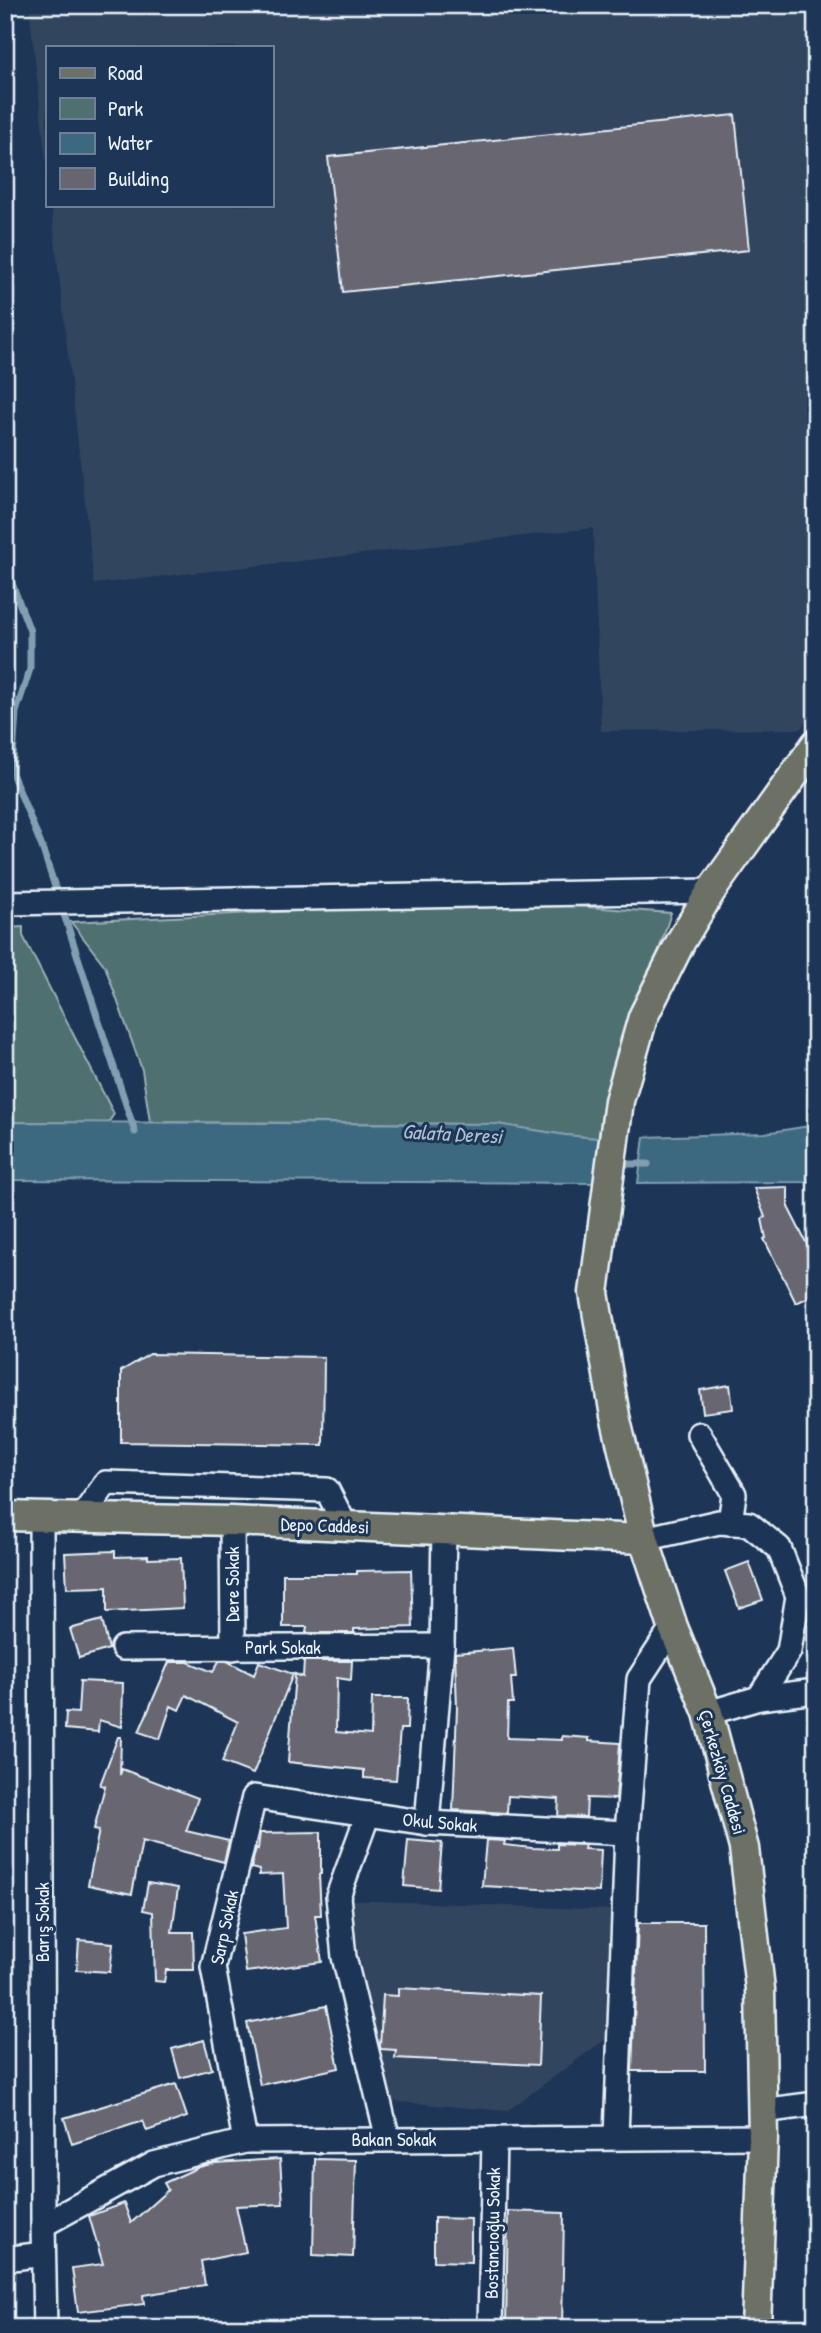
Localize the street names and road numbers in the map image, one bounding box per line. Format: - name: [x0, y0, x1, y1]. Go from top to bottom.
- street label: Depo Caddesi: [280, 1510, 370, 1540]
- street label: Dere Sokak: [219, 1546, 245, 1622]
- street label: Park Sokak: [245, 1634, 321, 1660]
- street label: Çerkezköy Caddesi: [693, 1707, 753, 1837]
- street label: Okul Sokak: [401, 1806, 479, 1838]
- street label: Barış Sokak: [29, 1882, 55, 1962]
- street label: Sarp Sokak: [203, 1887, 245, 1967]
- street label: Bakan Sokak: [352, 2126, 437, 2152]
- street label: Bostancıoğlu Sokak: [478, 2167, 506, 2299]

